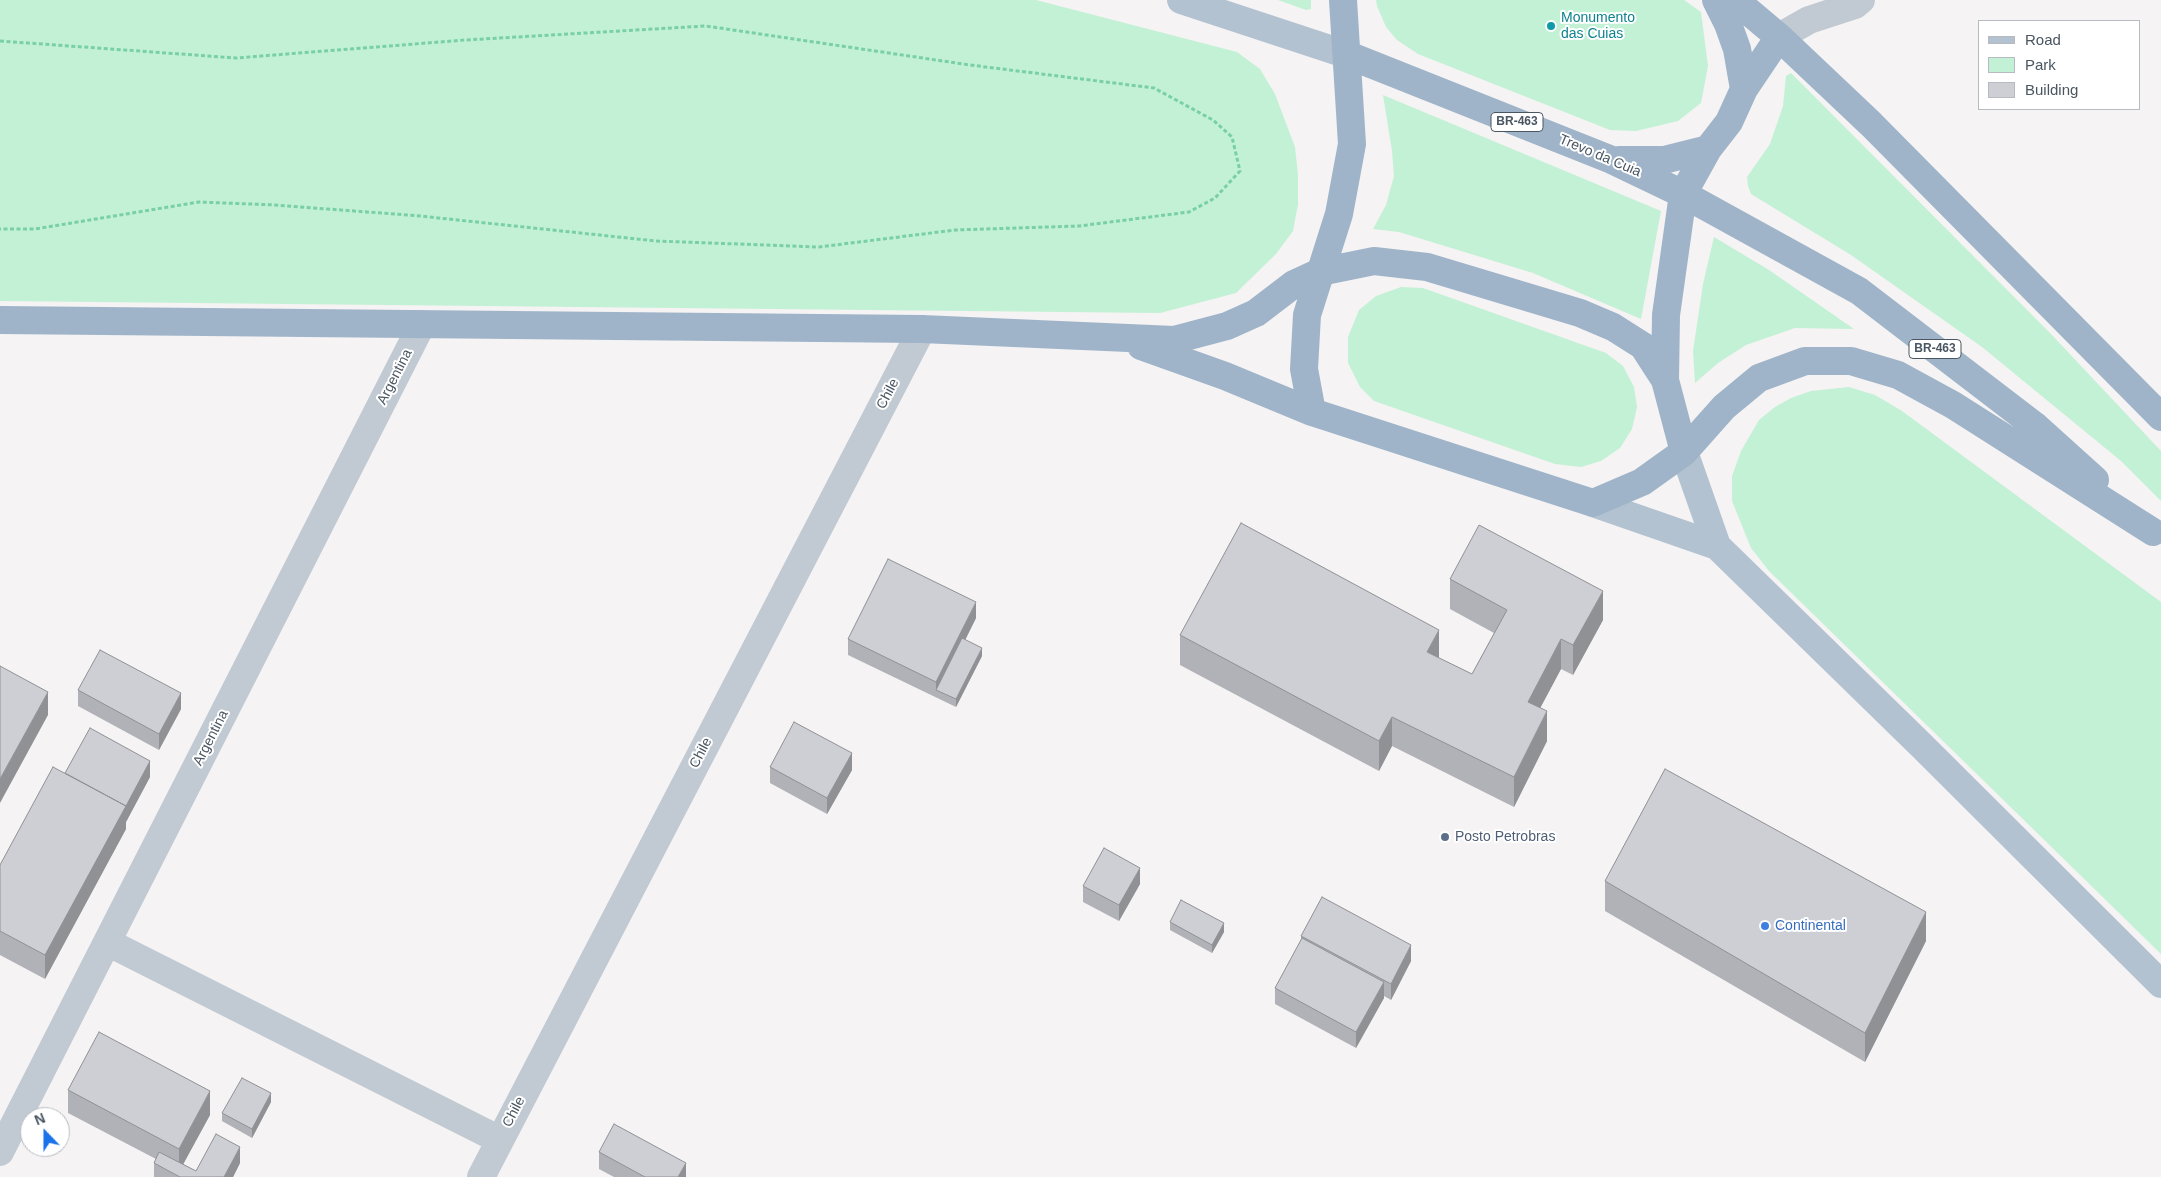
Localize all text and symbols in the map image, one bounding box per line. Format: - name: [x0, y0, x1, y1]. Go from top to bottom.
- place label: Monumento das Cuias: [1561, 10, 1635, 42]
- marker: Monumento das Cuias: [1545, 20, 1557, 32]
- legend: [1978, 20, 2141, 110]
- text: Road: [2025, 31, 2061, 48]
- text: Park: [2025, 56, 2056, 73]
- text: Building: [2025, 81, 2078, 98]
- road number: BR-463: [1491, 112, 1543, 132]
- street label: Trevo da Cuia: [1556, 131, 1644, 181]
- road number: BR-463: [1909, 339, 1961, 358]
- street label: Argentina: [374, 346, 416, 408]
- street label: Chile: [873, 376, 903, 412]
- street label: Argentina: [190, 707, 232, 769]
- street label: Chile: [686, 735, 716, 771]
- place label: Posto Petrobras: [1455, 829, 1555, 845]
- marker: Posto Petrobras: [1439, 831, 1451, 843]
- place label: Continental: [1775, 918, 1846, 934]
- marker: Continental: [1759, 920, 1771, 932]
- street label: Chile: [499, 1094, 529, 1130]
- north arrow: [20, 1107, 70, 1157]
- text: N: [32, 1110, 47, 1128]

